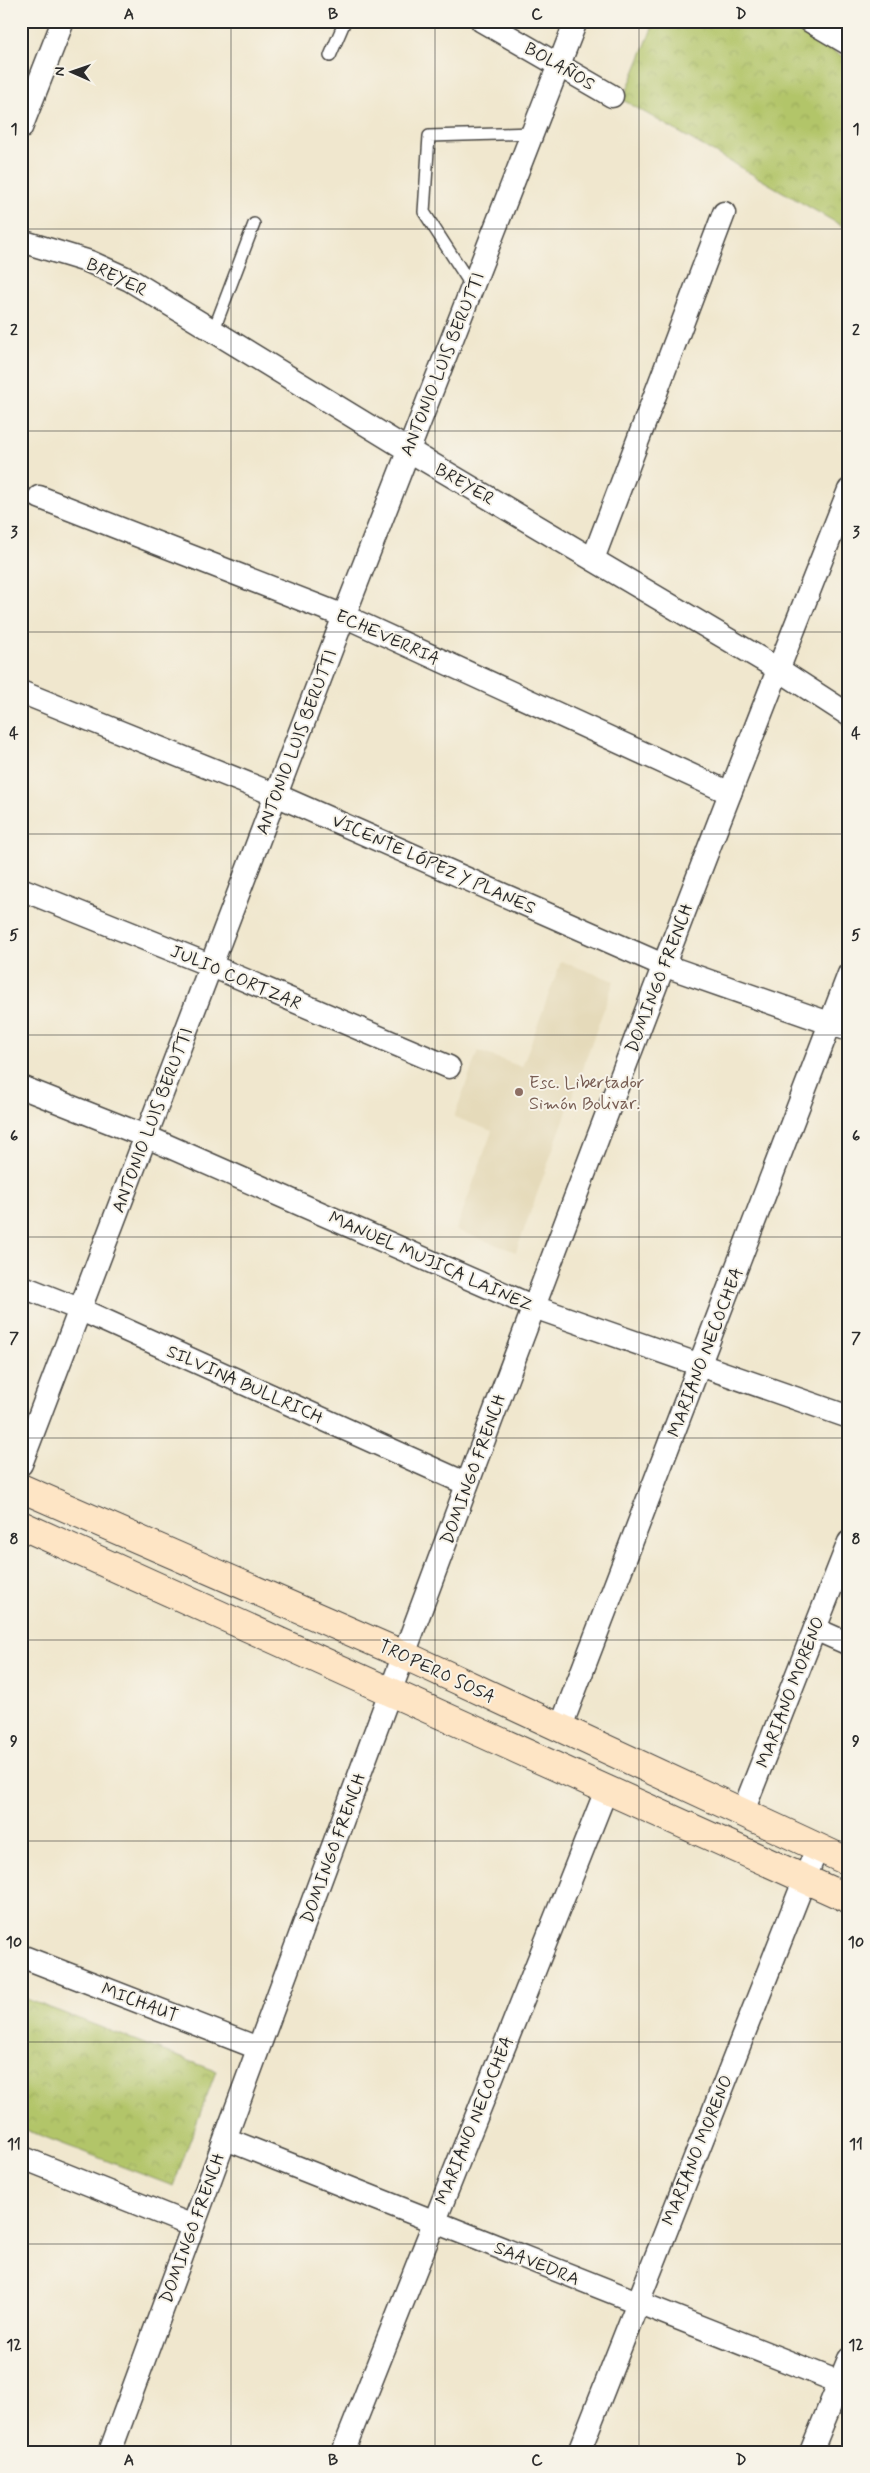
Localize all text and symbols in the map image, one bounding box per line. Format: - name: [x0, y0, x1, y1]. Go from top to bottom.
- text: A: [124, 4, 134, 25]
- text: B: [328, 4, 338, 25]
- text: C: [531, 4, 543, 25]
- text: D: [735, 4, 747, 25]
- street label: BOLAÑOS: [520, 37, 599, 97]
- north arrow: [48, 48, 98, 98]
- text: N: [51, 67, 69, 77]
- text: 1: [10, 119, 18, 140]
- text: 1: [852, 119, 860, 140]
- street label: BREYER: [82, 253, 151, 303]
- street label: ANTONIO LUIS BERUTTI: [395, 269, 491, 460]
- text: 2: [10, 320, 18, 341]
- text: 2: [852, 320, 860, 341]
- street label: BREYER: [430, 458, 499, 512]
- text: 3: [10, 522, 18, 543]
- text: 3: [852, 522, 860, 543]
- street label: ECHEVERRIA: [332, 604, 443, 672]
- street label: ANTONIO LUIS BERUTTI: [251, 646, 343, 838]
- text: 4: [9, 723, 19, 744]
- text: 4: [851, 723, 861, 744]
- street label: VICENTE LÓPEZ Y PLANES: [328, 809, 539, 921]
- street label: DOMINGO FRENCH: [620, 900, 700, 1057]
- text: 5: [9, 925, 19, 946]
- text: 5: [851, 925, 861, 946]
- street label: JULIO CORTZAR: [167, 940, 305, 1016]
- street label: ANTONIO LUIS BERUTTI: [107, 1024, 199, 1216]
- place label: Esc. Libertador Simón Bolivar.: [529, 1071, 645, 1116]
- marker: Esc. Libertador Simón Bolivar.: [513, 1086, 525, 1098]
- text: 6: [10, 1126, 18, 1147]
- text: 6: [852, 1126, 860, 1147]
- street label: MANUEL MUJICA LAINEZ: [325, 1206, 537, 1318]
- street label: MARIANO NECOCHEA: [662, 1264, 749, 1441]
- text: 7: [9, 1328, 19, 1349]
- text: 7: [851, 1328, 861, 1349]
- street label: SILVINA BULLRICH: [163, 1340, 327, 1430]
- street label: DOMINGO FRENCH: [436, 1391, 512, 1548]
- text: 8: [9, 1529, 19, 1550]
- text: 8: [851, 1529, 861, 1550]
- street label: MARIANO MORENO: [751, 1613, 831, 1771]
- street label: TROPERO SOSA: [374, 1634, 499, 1709]
- text: 9: [10, 1731, 18, 1752]
- text: 9: [852, 1731, 860, 1752]
- street label: DOMINGO FRENCH: [296, 1770, 372, 1927]
- text: 10: [6, 1932, 22, 1953]
- text: 10: [848, 1932, 864, 1953]
- street label: MICHAUT: [98, 1977, 181, 2029]
- street label: MARIANO NECOCHEA: [430, 2032, 520, 2208]
- street label: MARIANO MORENO: [657, 2072, 739, 2229]
- text: 11: [7, 2134, 21, 2155]
- text: 11: [849, 2134, 863, 2155]
- street label: DOMINGO FRENCH: [155, 2150, 231, 2307]
- street label: SAAVEDRA: [490, 2236, 583, 2292]
- text: 12: [6, 2335, 22, 2356]
- text: 12: [848, 2335, 864, 2356]
- text: A: [124, 2450, 134, 2471]
- text: B: [328, 2450, 338, 2471]
- text: C: [531, 2450, 543, 2471]
- text: D: [735, 2450, 747, 2471]

